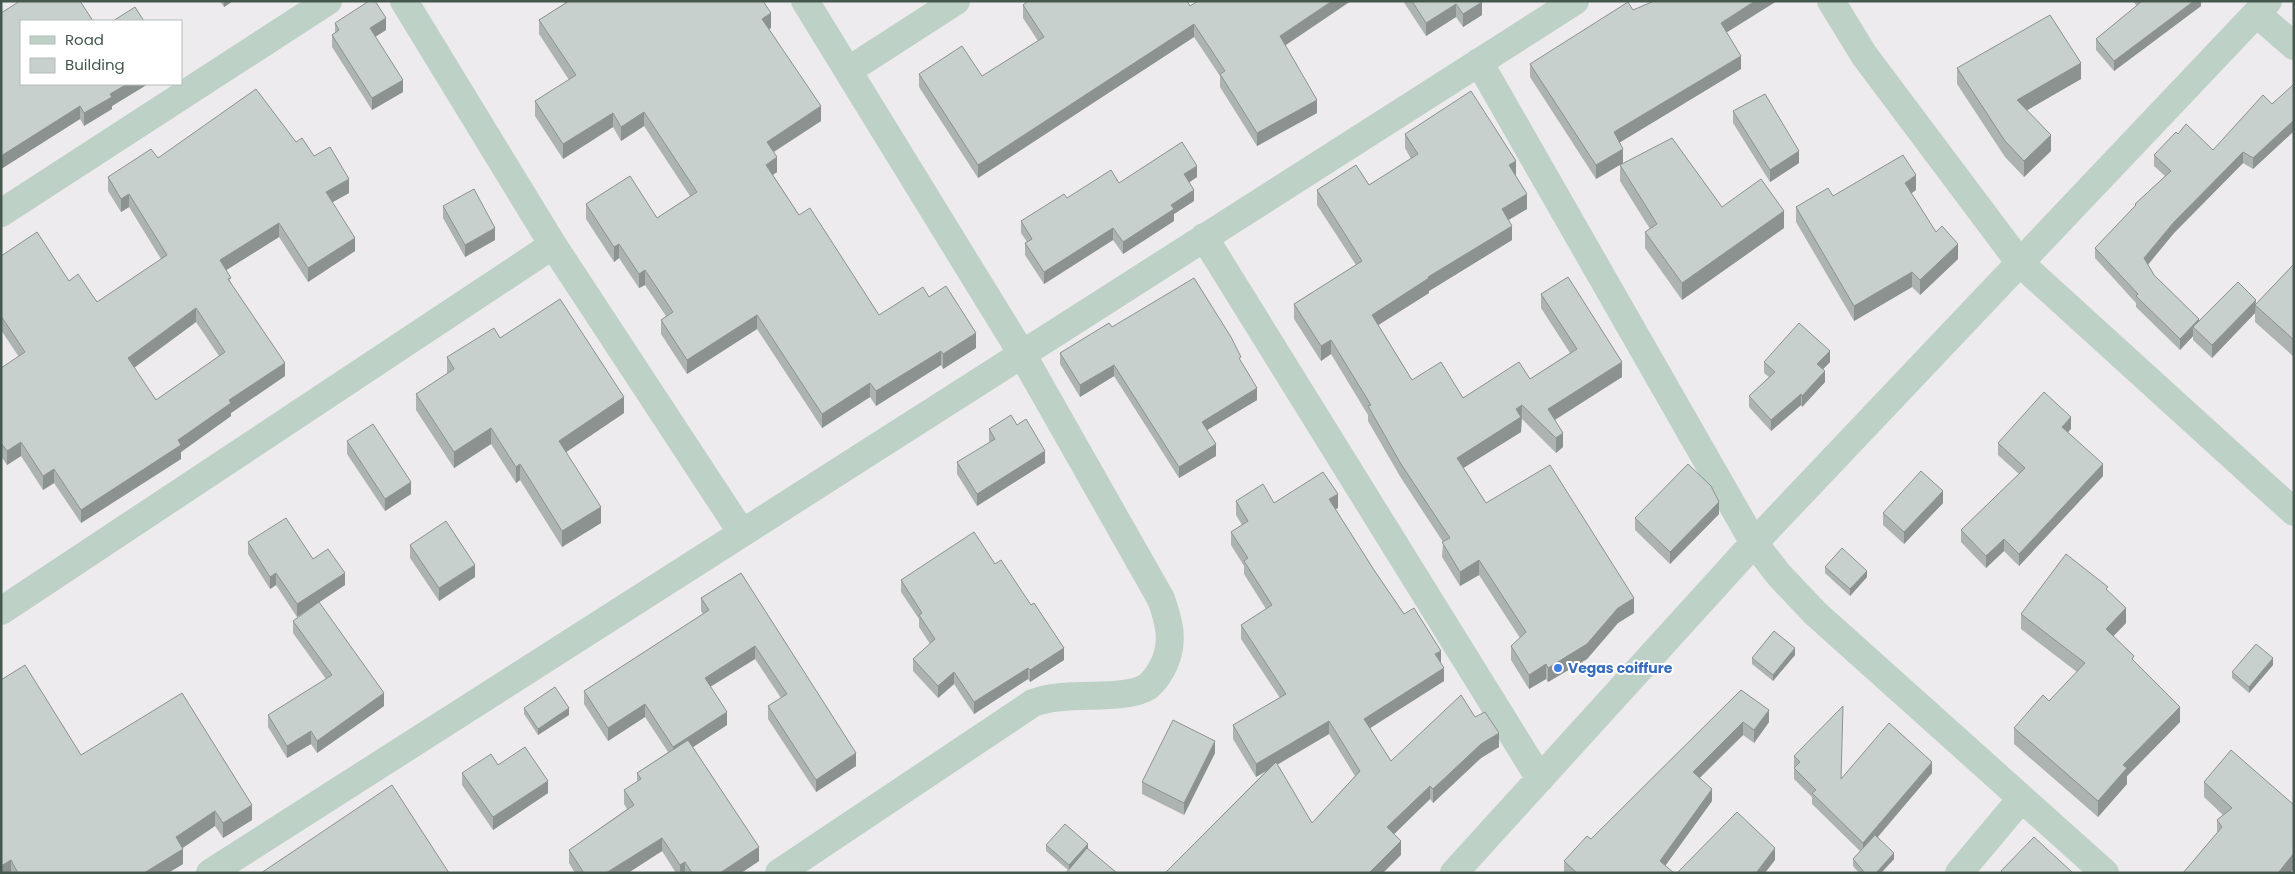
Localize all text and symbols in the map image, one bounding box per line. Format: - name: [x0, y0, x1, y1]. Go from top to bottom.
- legend: [20, 20, 182, 85]
- text: Road: [65, 29, 104, 50]
- text: Building: [65, 54, 125, 75]
- place label: Vegas coiffure: [1568, 658, 1673, 678]
- marker: Vegas coiffure: [1552, 662, 1564, 674]

